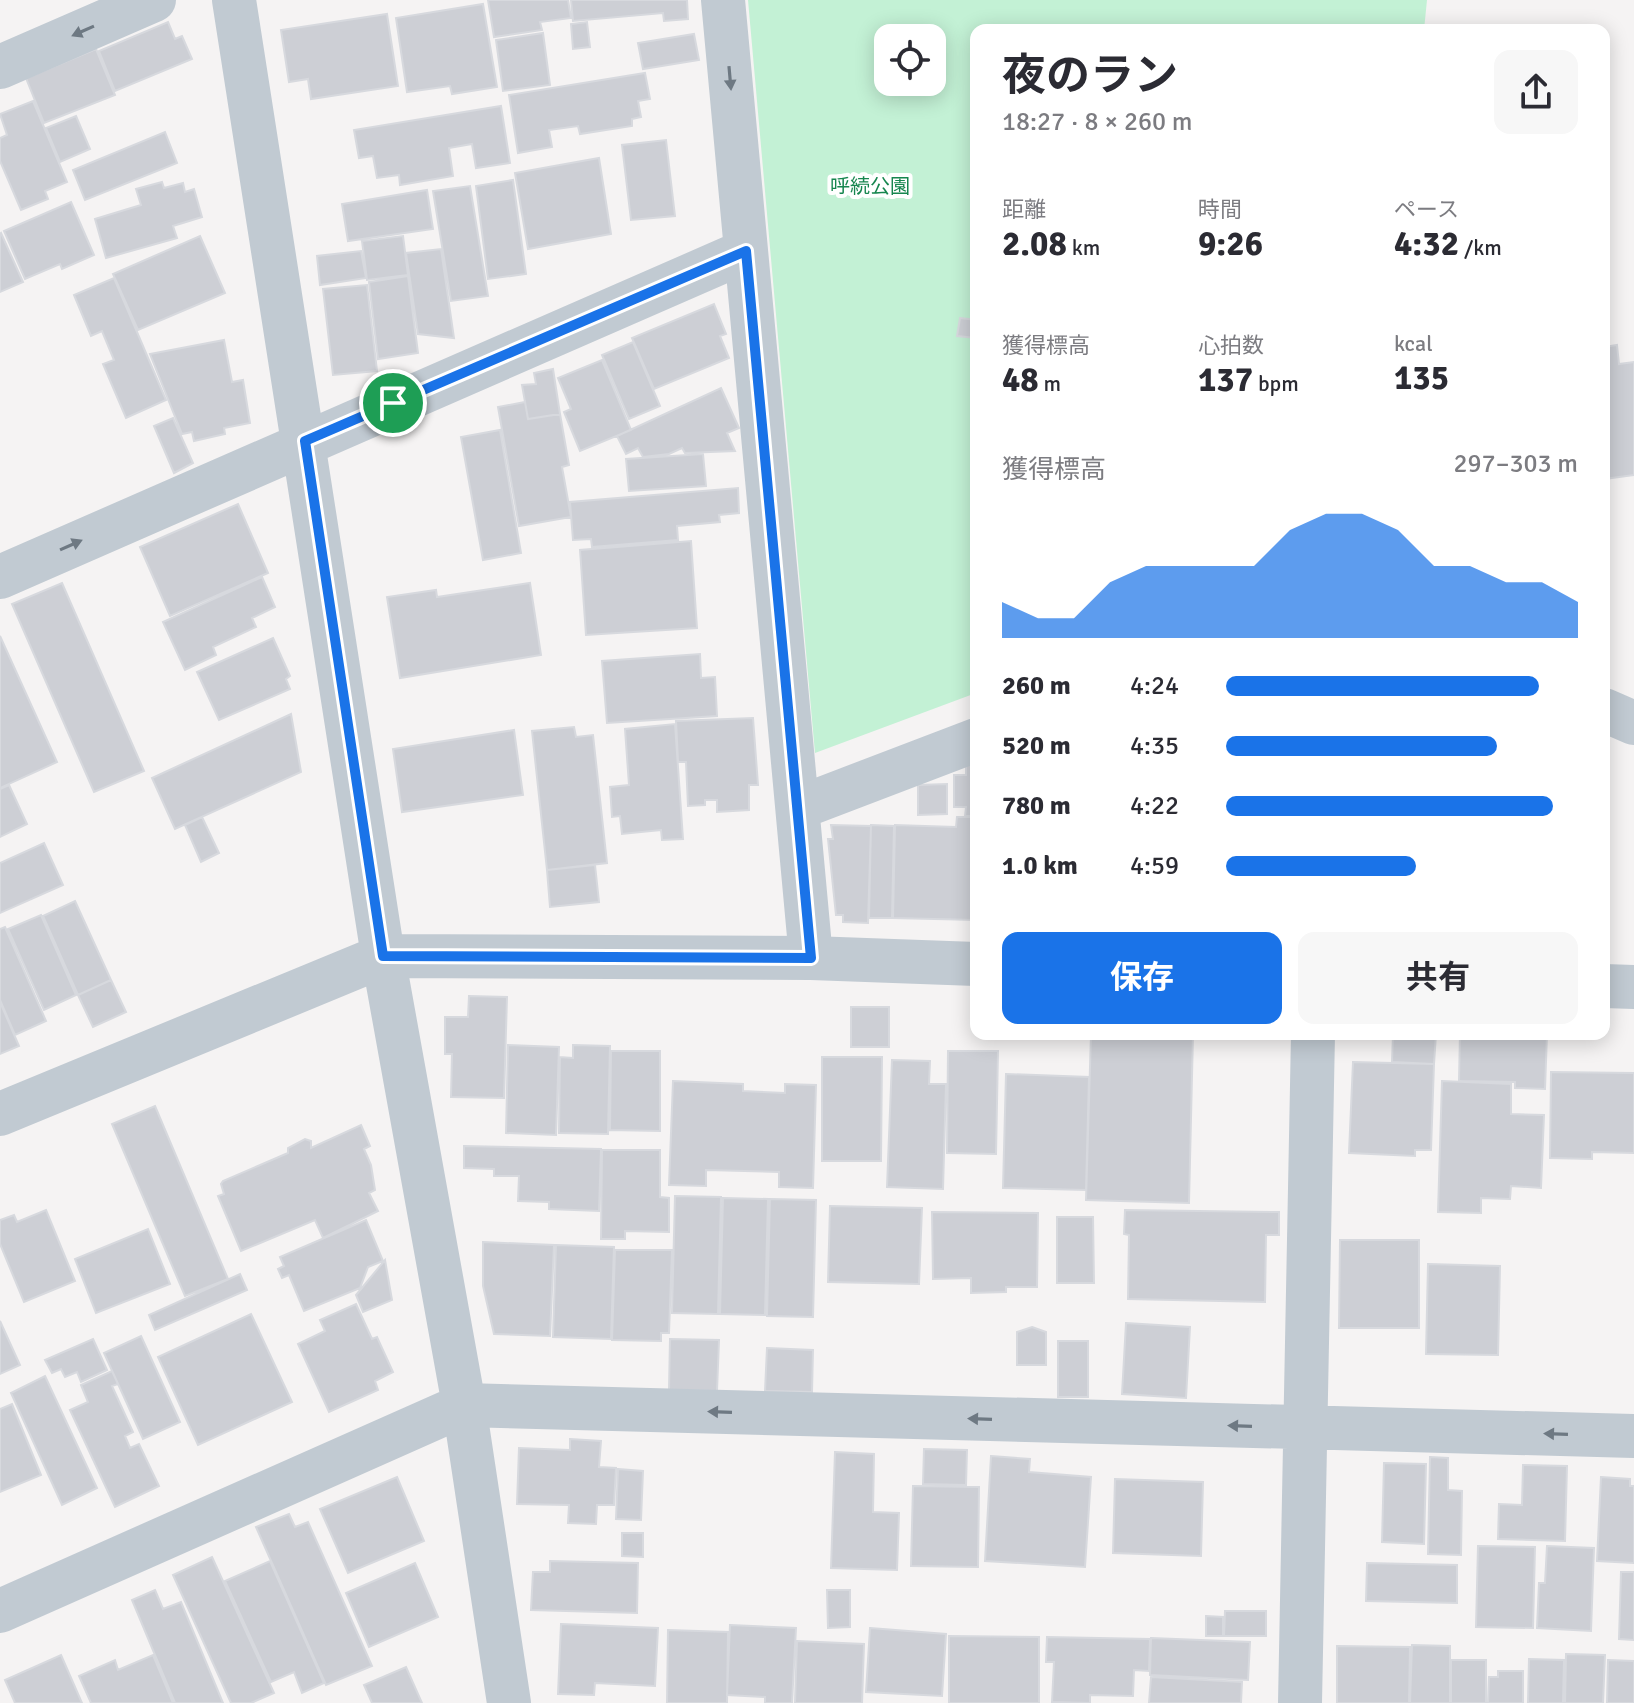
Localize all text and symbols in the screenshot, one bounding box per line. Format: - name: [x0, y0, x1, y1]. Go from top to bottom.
- map controls: [874, 24, 946, 96]
- button: locate: [874, 24, 946, 96]
- one-way arrow: [71, 25, 94, 38]
- text: 夜のラン: [1002, 49, 1178, 103]
- button: share: [1494, 50, 1578, 134]
- one-way arrow: [723, 66, 736, 91]
- text: 18:27 · 8 × 260 m: [1002, 106, 1193, 138]
- park label: 呼続公園: [830, 174, 910, 199]
- text: 距離: [1002, 196, 1046, 223]
- text: 時間: [1198, 196, 1242, 223]
- text: ペース: [1394, 196, 1459, 223]
- text: 2.08: [1002, 223, 1067, 265]
- text: 9:26: [1198, 223, 1263, 265]
- text: 4:32: [1394, 223, 1459, 265]
- text: km: [1067, 234, 1100, 261]
- text: /km: [1459, 234, 1502, 261]
- text: kcal: [1394, 330, 1433, 357]
- text: 獲得標高: [1002, 332, 1090, 359]
- text: 心拍数: [1198, 332, 1264, 359]
- text: 135: [1394, 357, 1449, 399]
- text: 48: [1002, 359, 1039, 401]
- text: 137: [1198, 359, 1253, 401]
- pin: [359, 369, 427, 437]
- text: m: [1039, 370, 1061, 397]
- text: bpm: [1253, 370, 1299, 397]
- icon: arrive: [371, 381, 415, 425]
- text: 297–303 m: [1454, 448, 1578, 480]
- text: 獲得標高: [1002, 454, 1106, 486]
- one-way arrow: [59, 538, 83, 552]
- text: 260 m: [1002, 670, 1071, 702]
- text: 4:24: [1130, 670, 1179, 702]
- text: 520 m: [1002, 730, 1071, 762]
- text: 4:35: [1130, 730, 1179, 762]
- text: 780 m: [1002, 790, 1071, 822]
- text: 4:22: [1130, 790, 1179, 822]
- text: 1.0 km: [1002, 850, 1078, 882]
- text: 4:59: [1130, 850, 1179, 882]
- button: 保存: [1002, 932, 1282, 1024]
- button: 共有: [1298, 932, 1578, 1024]
- one-way arrow: [707, 1405, 732, 1418]
- one-way arrow: [967, 1412, 992, 1425]
- one-way arrow: [1227, 1419, 1252, 1432]
- one-way arrow: [1543, 1428, 1568, 1441]

